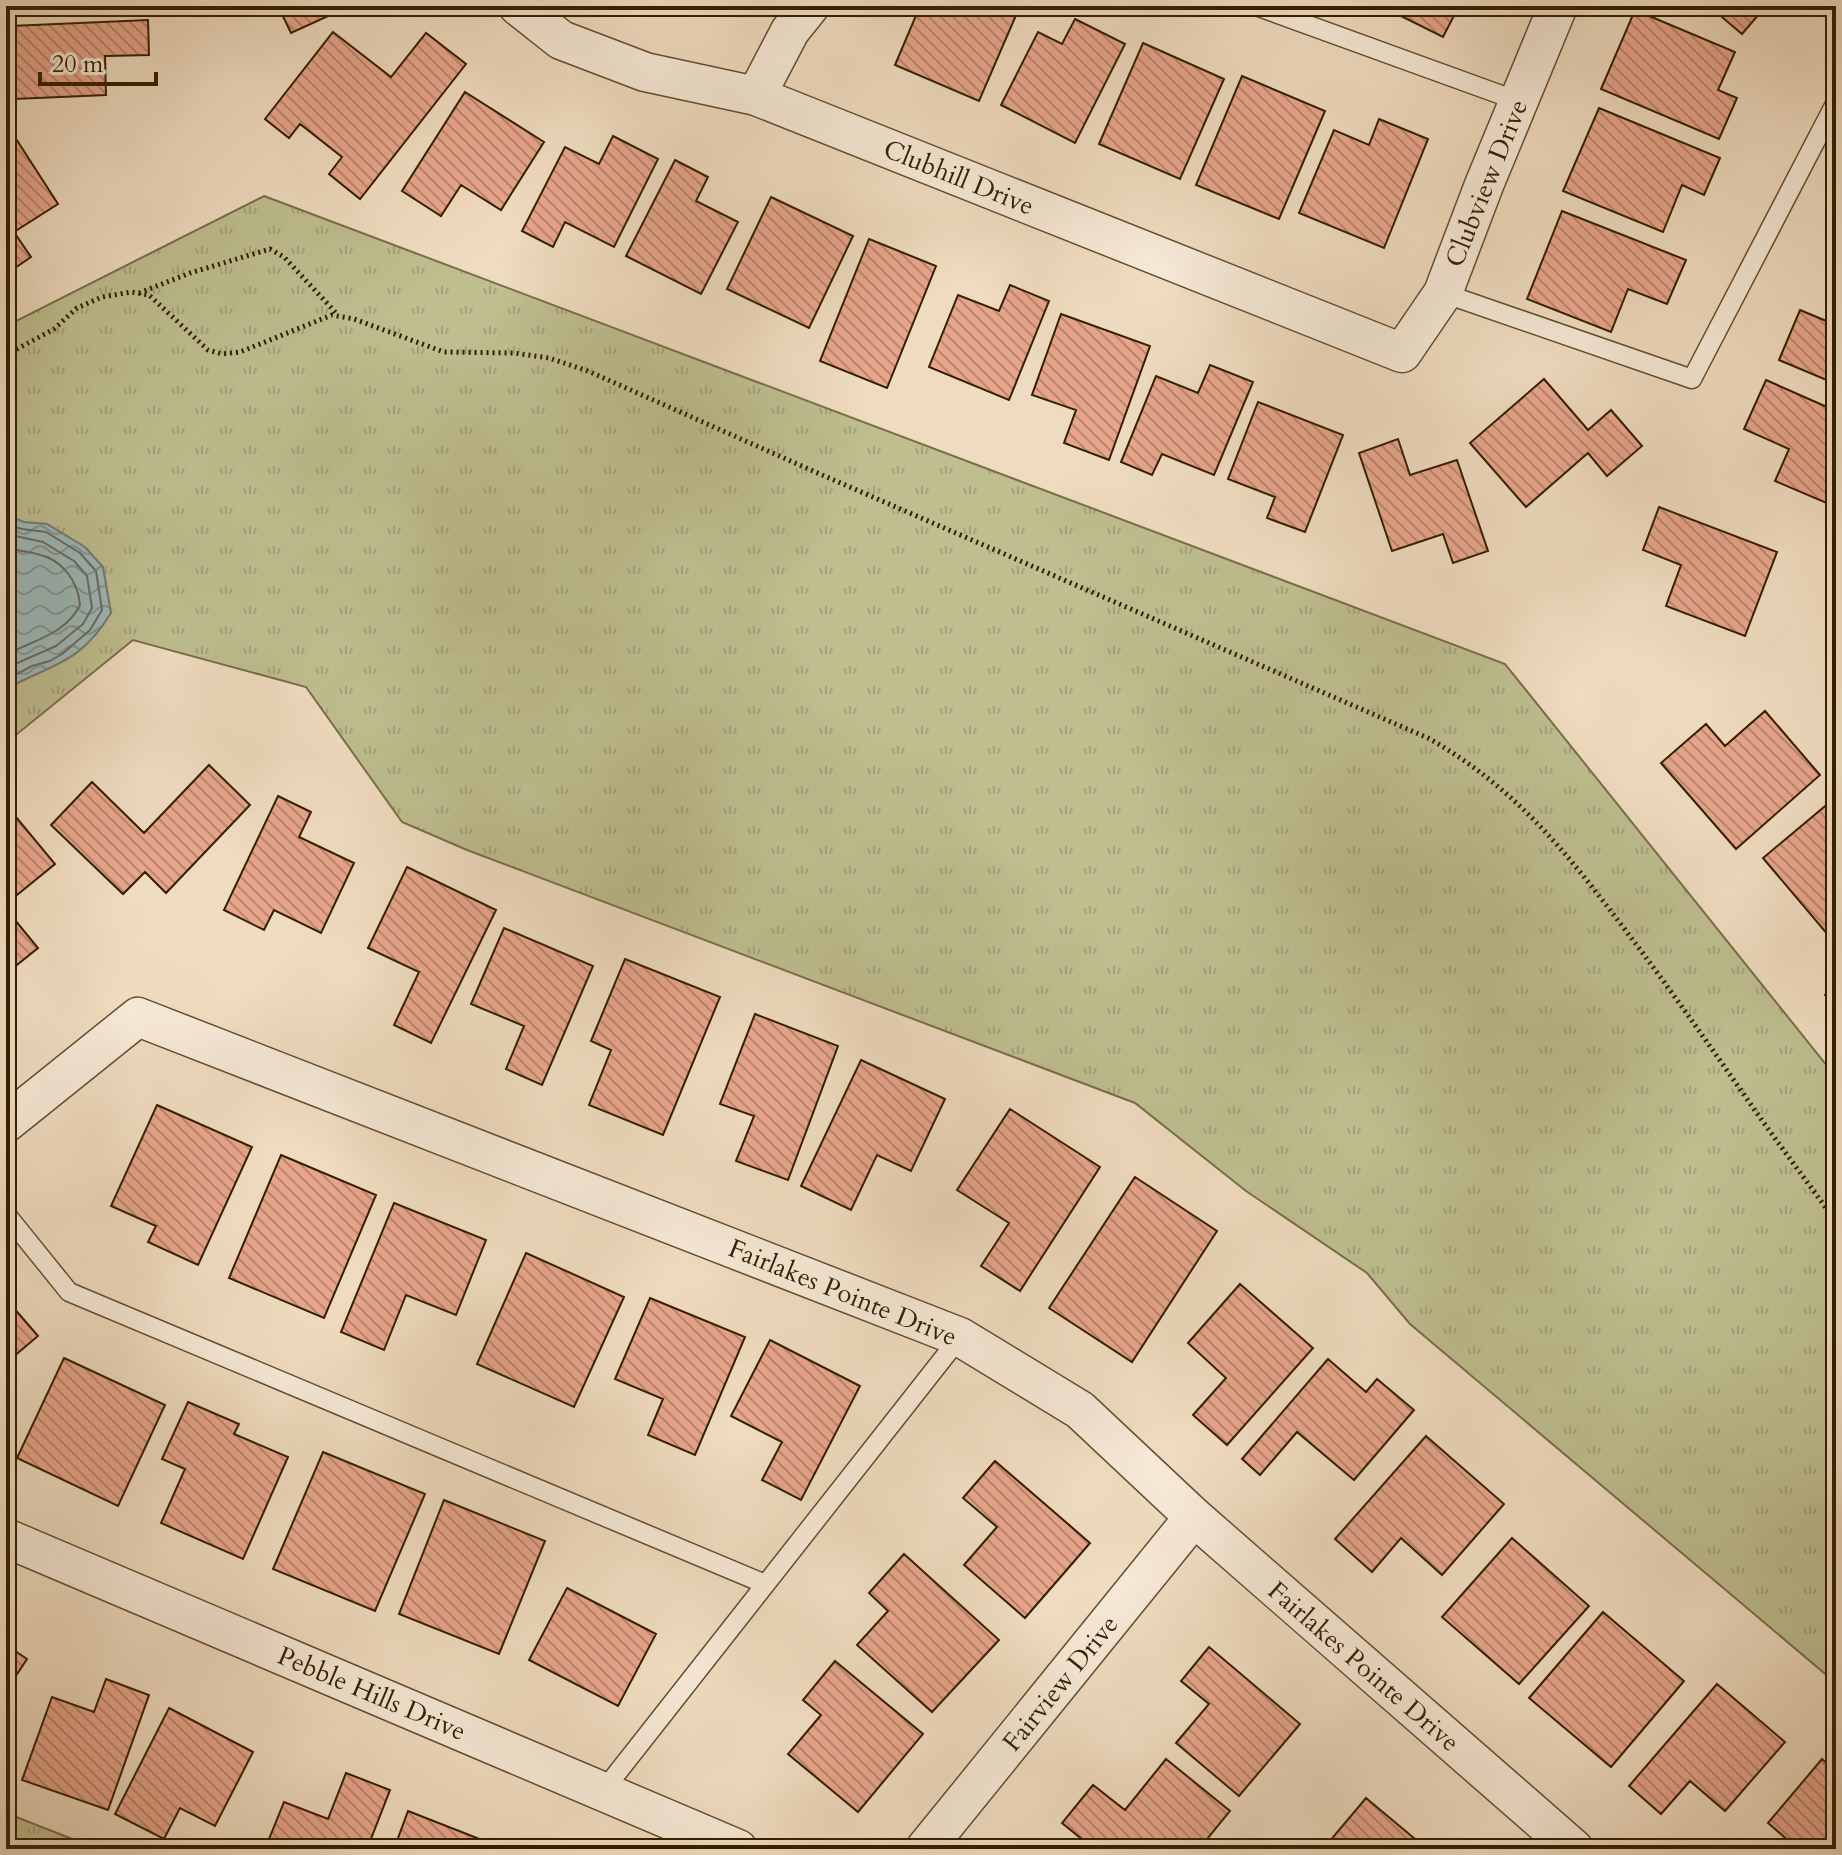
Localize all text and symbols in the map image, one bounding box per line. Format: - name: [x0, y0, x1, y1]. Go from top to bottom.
- scale bar: [40, 36, 156, 86]
- text: 20 m: [52, 48, 104, 81]
- street label: Clubview Drive: [1437, 94, 1536, 272]
- street label: Clubhill Drive: [878, 131, 1039, 224]
- street label: Fairlakes Pointe Drive: [723, 1231, 962, 1354]
- street label: Fairlakes Pointe Drive: [1260, 1573, 1467, 1759]
- street label: Fairview Drive: [995, 1608, 1126, 1759]
- street label: Pebble Hills Drive: [272, 1638, 471, 1749]

